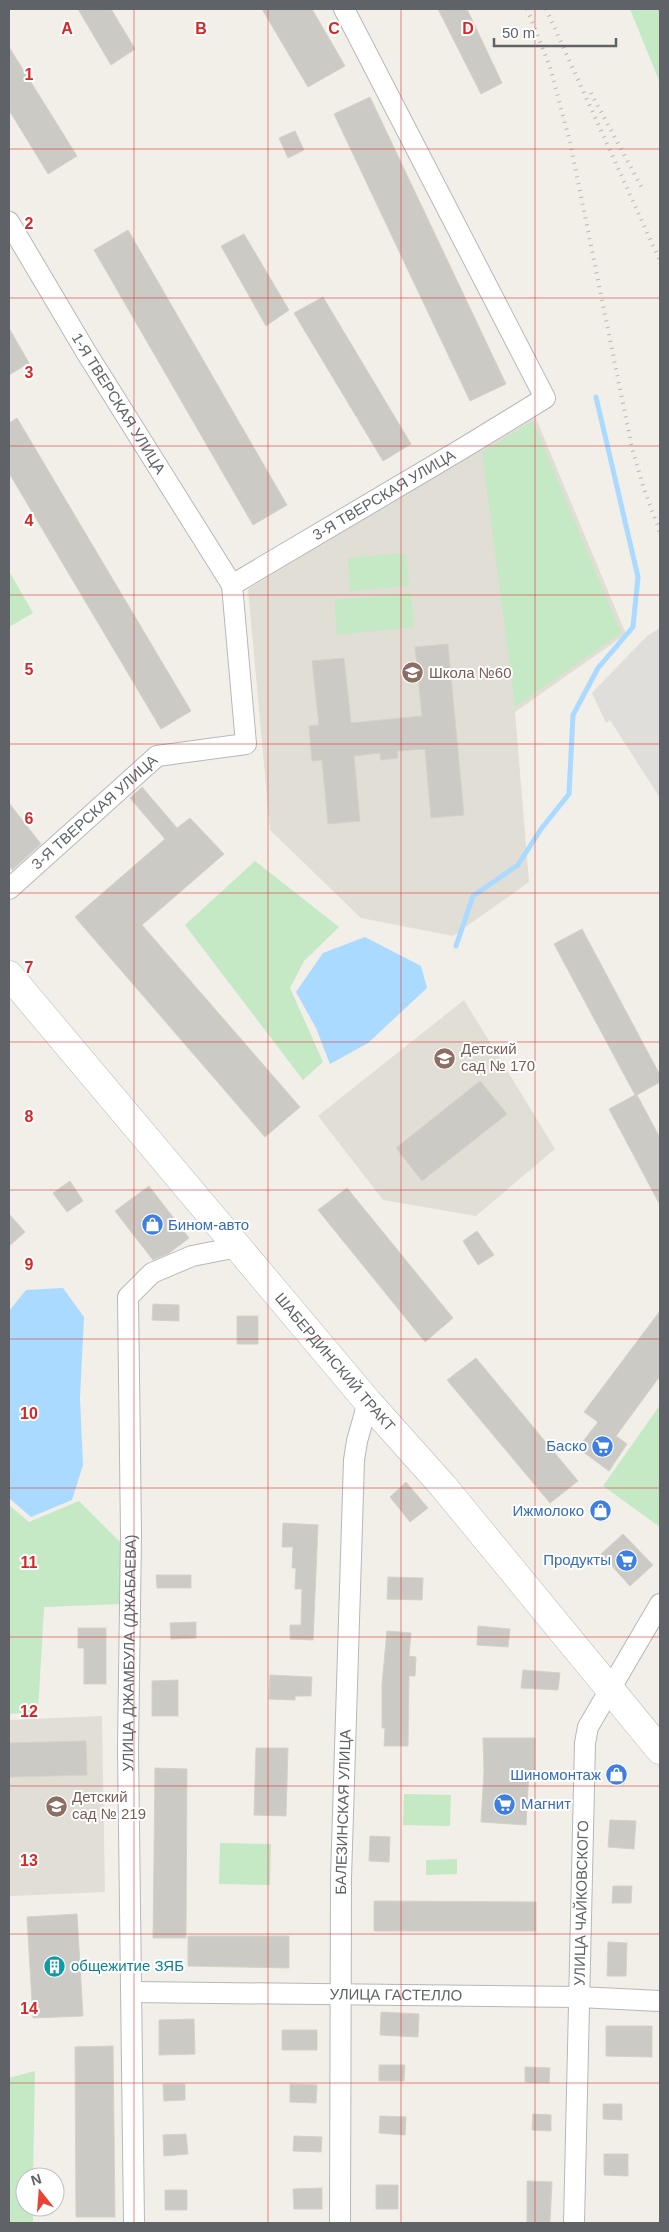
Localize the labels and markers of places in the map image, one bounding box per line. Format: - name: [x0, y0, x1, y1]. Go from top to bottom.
- school or university icon: Школа №60: [401, 661, 425, 685]
- place label: Школа №60: [429, 664, 512, 681]
- place label: Детский сад № 170: [461, 1040, 535, 1074]
- school or university icon: Детский сад № 170: [433, 1046, 457, 1070]
- shop icon: Бином-авто: [140, 1213, 164, 1237]
- place label: Бином-авто: [168, 1216, 249, 1233]
- supermarket icon: Баско: [591, 1434, 615, 1458]
- place label: Баско: [546, 1437, 587, 1454]
- shop icon: Ижмолоко: [588, 1499, 612, 1523]
- place label: Ижмолоко: [513, 1502, 584, 1519]
- supermarket icon: Продукты: [615, 1548, 639, 1572]
- place label: Продукты: [543, 1551, 611, 1568]
- shop icon: Шиномонтаж: [605, 1763, 629, 1787]
- place label: Шиномонтаж: [510, 1766, 601, 1783]
- place label: Детский сад № 219: [72, 1788, 146, 1822]
- supermarket icon: Магнит: [493, 1792, 517, 1816]
- school or university icon: Детский сад № 219: [44, 1794, 68, 1818]
- place label: Магнит: [521, 1795, 571, 1812]
- building icon: общежитие ЗЯБ: [43, 1954, 67, 1978]
- place label: общежитие ЗЯБ: [71, 1957, 184, 1974]

